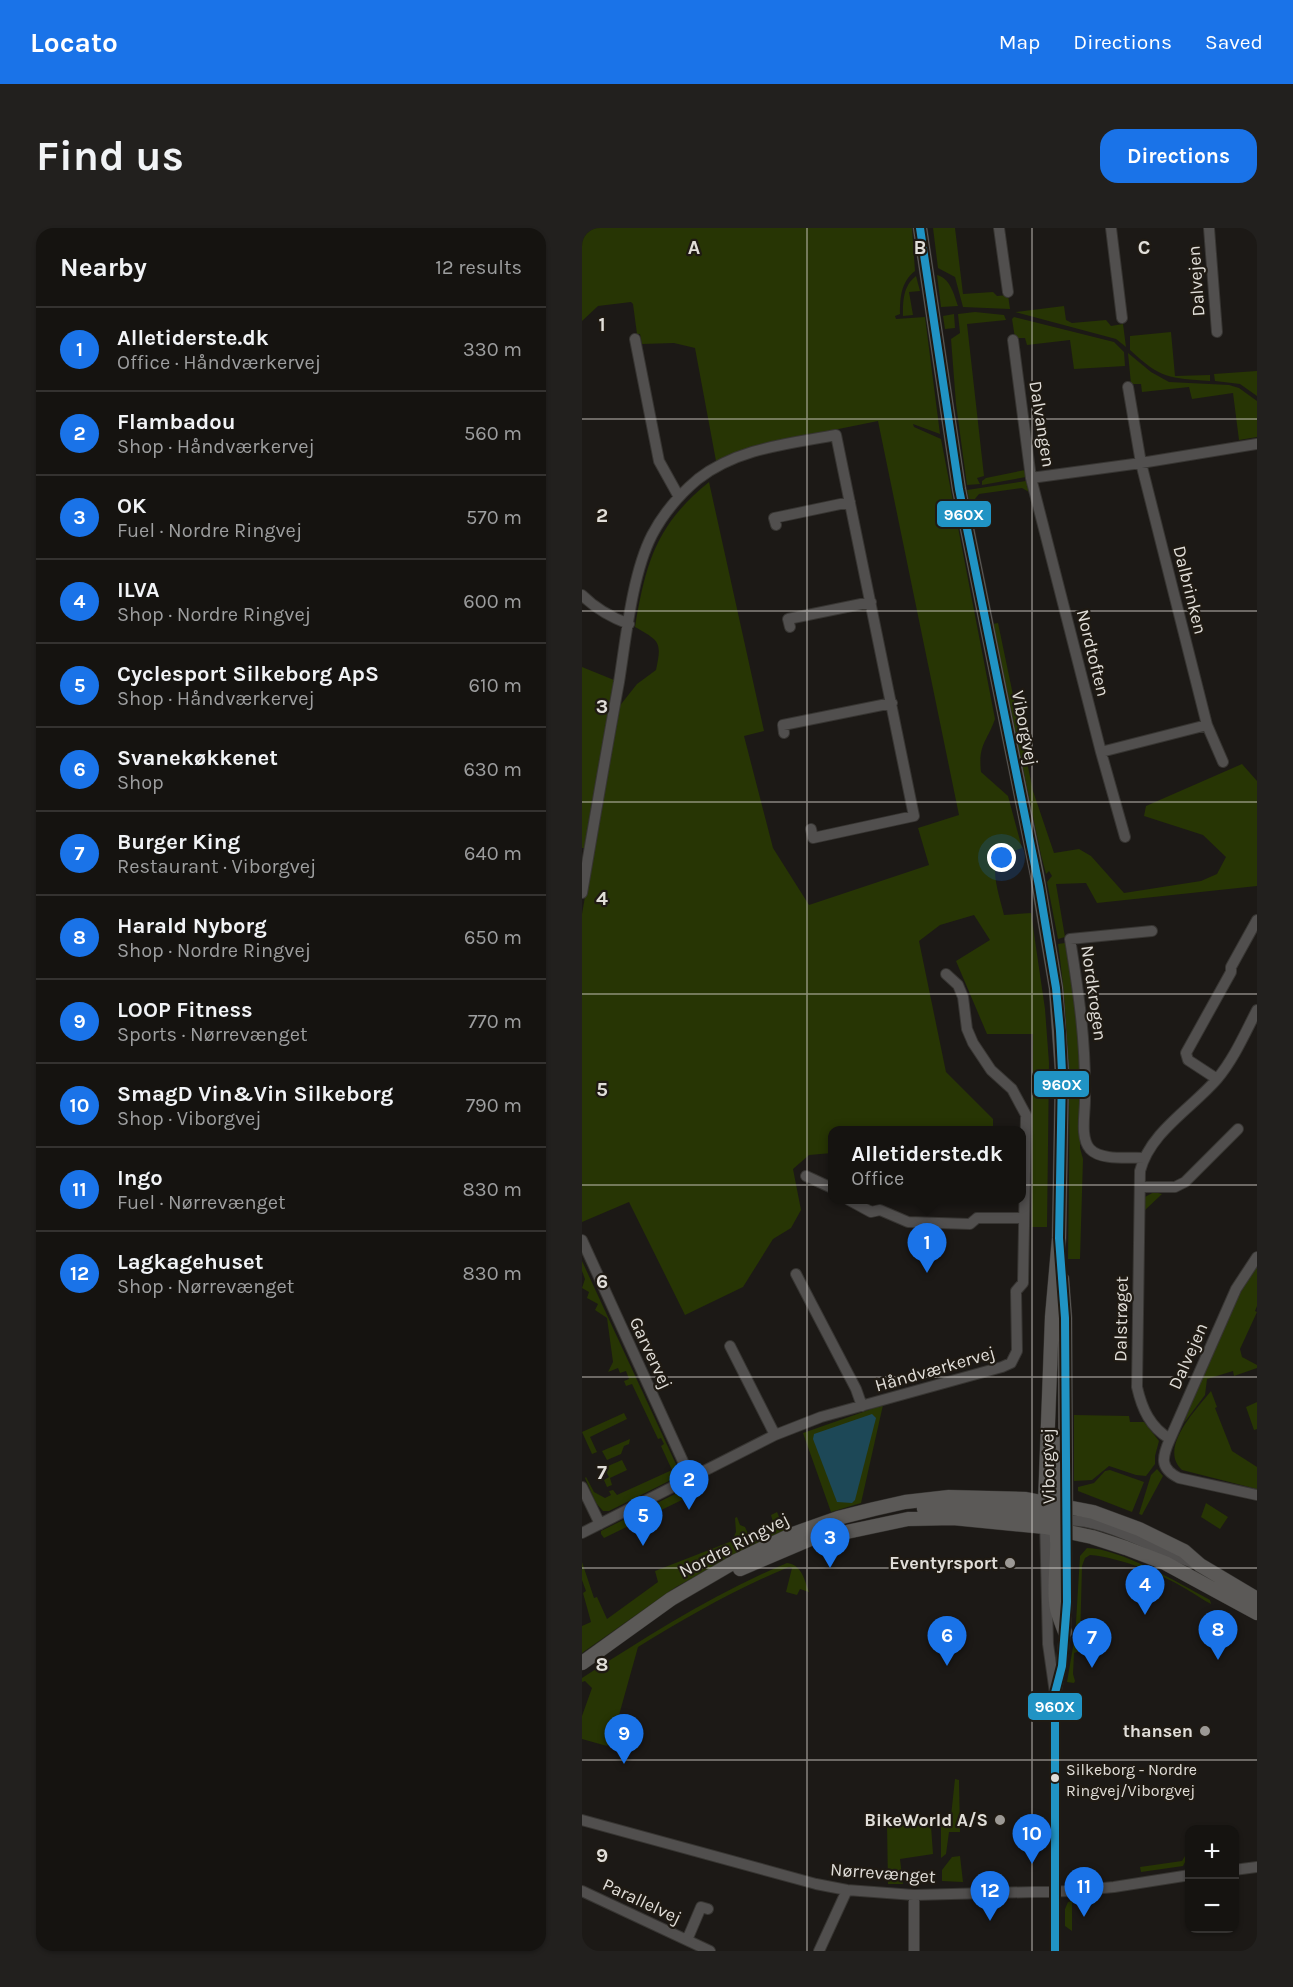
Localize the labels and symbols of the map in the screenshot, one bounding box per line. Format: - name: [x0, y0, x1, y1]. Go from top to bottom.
- text: A: [688, 236, 701, 259]
- text: B: [914, 236, 926, 259]
- text: C: [1138, 236, 1150, 259]
- street label: Dalvejen: [1183, 245, 1209, 317]
- text: 1: [598, 313, 606, 336]
- street label: Dalvangen: [1024, 379, 1060, 469]
- line badge: 960X: [936, 500, 992, 528]
- text: 2: [596, 504, 608, 527]
- text: 960X: [944, 505, 984, 524]
- street label: Dalbrinken: [1168, 543, 1212, 637]
- street label: Nordtoften: [1072, 607, 1114, 699]
- street label: Viborgvej: [1007, 688, 1043, 768]
- text: 3: [596, 695, 608, 718]
- your location: [987, 843, 1016, 872]
- text: 4: [596, 887, 608, 910]
- street label: Nordkrogen: [1076, 944, 1112, 1042]
- line badge: 960X: [1033, 1070, 1090, 1098]
- text: 960X: [1042, 1075, 1082, 1094]
- text: 5: [596, 1078, 608, 1101]
- pin: 1: [908, 1224, 946, 1273]
- text: 6: [596, 1270, 608, 1293]
- street label: Dalstrøget: [1109, 1276, 1133, 1362]
- street label: Garvervej: [625, 1314, 677, 1392]
- street label: Dalvejen: [1164, 1319, 1212, 1393]
- street label: Håndværkervej: [872, 1341, 998, 1397]
- street label: Viborgvej: [1036, 1428, 1060, 1504]
- pin: 2: [670, 1460, 708, 1510]
- text: 7: [597, 1461, 607, 1484]
- pin: 5: [624, 1496, 662, 1546]
- street label: Nordre Ringvej: [675, 1508, 793, 1582]
- pin: 3: [810, 1518, 850, 1568]
- place label: Eventyrsport: [889, 1552, 998, 1574]
- marker: Eventyrsport: [1003, 1556, 1017, 1570]
- pin: 4: [1126, 1566, 1164, 1615]
- pin: 8: [1198, 1610, 1238, 1660]
- pin: 6: [928, 1616, 967, 1666]
- pin: 7: [1072, 1618, 1112, 1668]
- text: 8: [596, 1653, 608, 1676]
- line badge: 960X: [1027, 1692, 1083, 1721]
- text: 960X: [1035, 1697, 1075, 1716]
- pin: 9: [604, 1714, 644, 1764]
- place label: thansen: [1123, 1720, 1193, 1742]
- marker: thansen: [1198, 1724, 1212, 1738]
- place label: Silkeborg - Nordre Ringvej/Viborgvej: [1066, 1760, 1197, 1800]
- marker: Silkeborg - Nordre Ringvej/Viborgvej: [1049, 1772, 1061, 1784]
- place label: BikeWorld A/S: [864, 1809, 988, 1831]
- marker: BikeWorld A/S: [993, 1813, 1007, 1827]
- pin: 10: [1012, 1814, 1052, 1864]
- text: 9: [596, 1844, 608, 1867]
- street label: Nørrevænget: [829, 1858, 937, 1888]
- pin: 11: [1064, 1868, 1104, 1917]
- pin: 12: [970, 1872, 1010, 1921]
- street label: Parallelvej: [599, 1873, 685, 1929]

